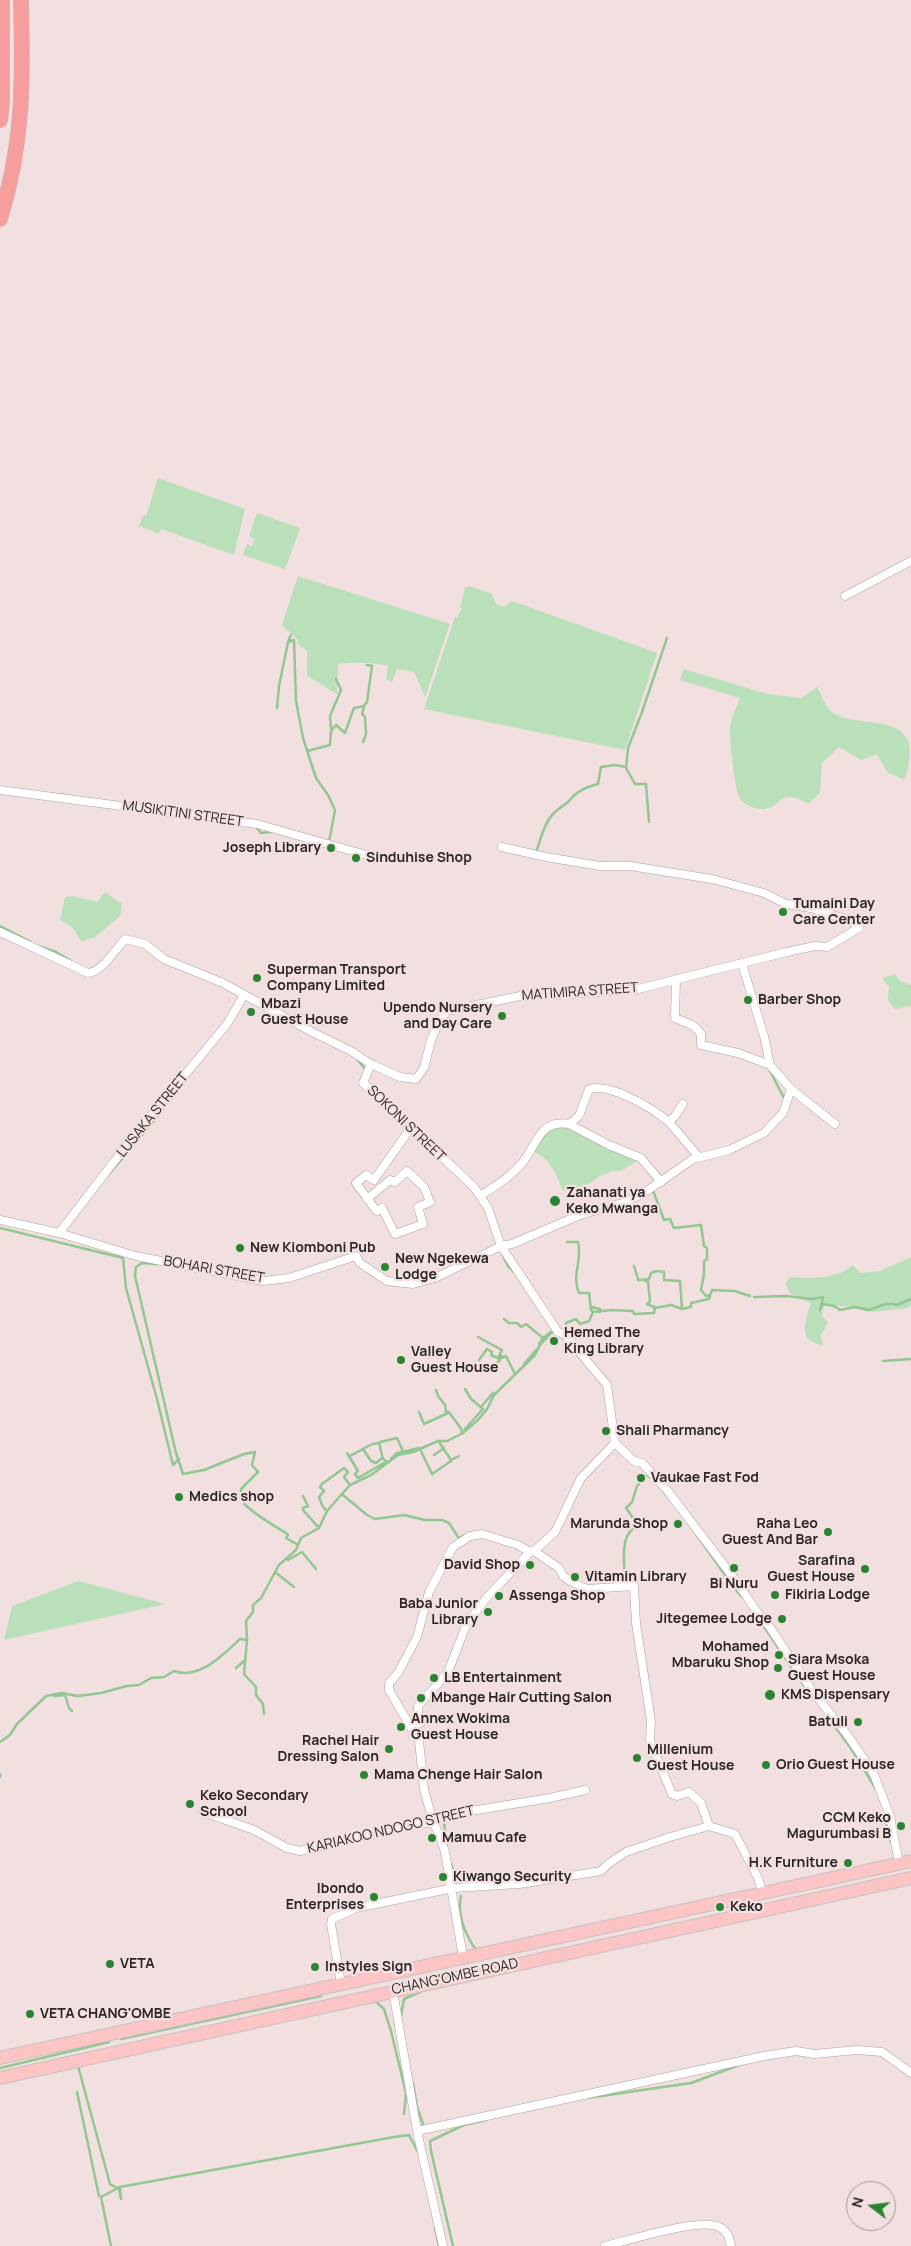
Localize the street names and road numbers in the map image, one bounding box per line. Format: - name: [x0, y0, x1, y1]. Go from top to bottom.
- street label: MUSIKITINI STREET: [121, 797, 245, 831]
- street label: MATIMIRA STREET: [521, 980, 639, 1004]
- street label: LUSAKA STREET: [114, 1069, 192, 1161]
- street label: SOKONI STREET: [363, 1082, 449, 1166]
- street label: BOHARI STREET: [162, 1253, 266, 1287]
- street label: KARIAKOO NDOGO STREET: [306, 1803, 476, 1857]
- street label: CHANG'OMBE ROAD: [390, 1955, 520, 1999]

